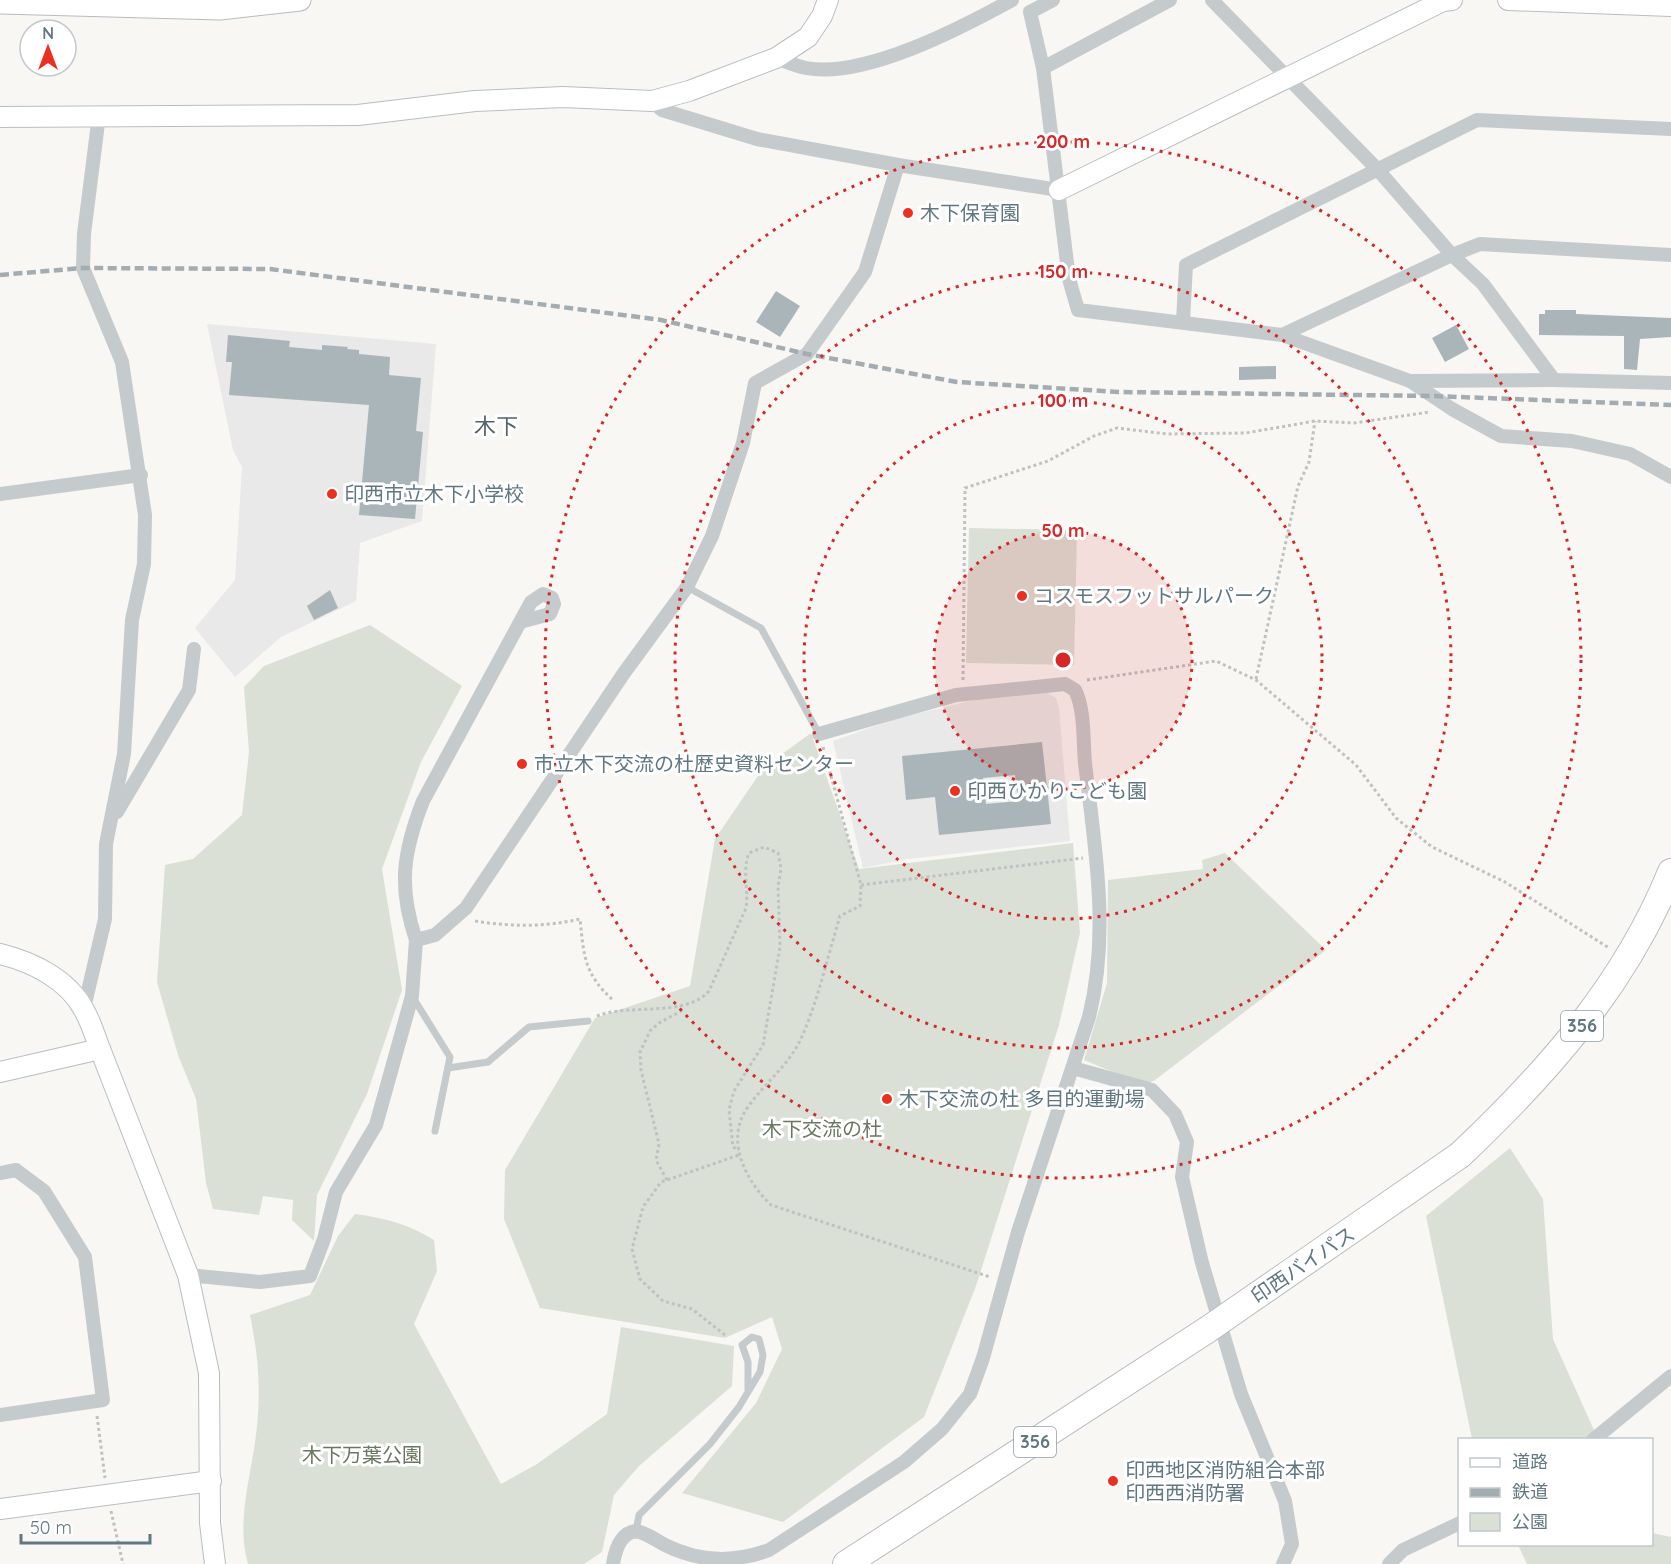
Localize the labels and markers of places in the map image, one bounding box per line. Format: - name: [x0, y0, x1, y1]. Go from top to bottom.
- place label: 木下保育園: [920, 200, 1020, 225]
- marker: 木下保育園: [901, 206, 915, 220]
- place label: 印西市立木下小学校: [344, 481, 524, 506]
- marker: 印西市立木下小学校: [325, 487, 339, 501]
- place label: コスモスフットサルパーク: [1034, 583, 1274, 608]
- marker: コスモスフットサルパーク: [1015, 589, 1029, 603]
- centre of rings: [1053, 650, 1073, 670]
- place label: 市立木下交流の杜歴史資料センター: [534, 751, 854, 776]
- marker: 市立木下交流の杜歴史資料センター: [515, 757, 529, 771]
- place label: 印西ひかりこども園: [967, 778, 1147, 803]
- marker: 印西ひかりこども園: [948, 784, 962, 798]
- place label: 木下交流の杜 多目的運動場: [899, 1086, 1144, 1111]
- marker: 木下交流の杜 多目的運動場: [880, 1092, 894, 1106]
- place label: 印西地区消防組合本部 印西西消防署: [1125, 1457, 1325, 1505]
- marker: 印西地区消防組合本部 印西西消防署: [1106, 1474, 1120, 1488]

